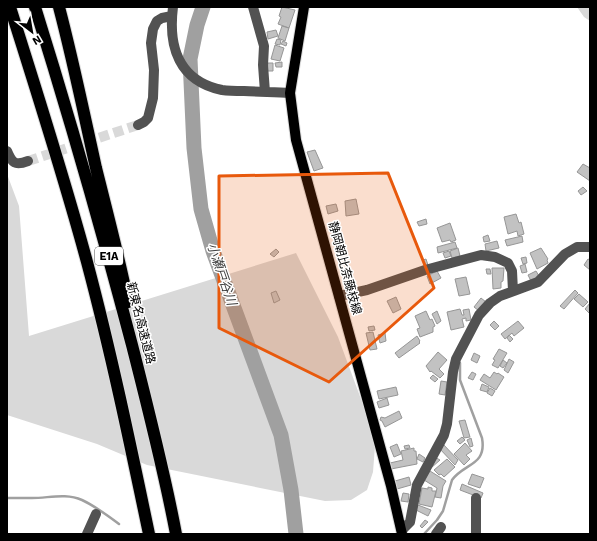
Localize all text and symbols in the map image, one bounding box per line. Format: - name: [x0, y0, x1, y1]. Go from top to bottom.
- north arrow: [12, 12, 52, 52]
- text: N: [30, 32, 44, 48]
- street label: 静岡朝比奈藤枝線: [326, 220, 364, 316]
- water label: 小瀬戸谷川: [204, 241, 240, 309]
- road number: E1A: [95, 247, 123, 265]
- street label: 新東名高速道路: [124, 281, 158, 365]

